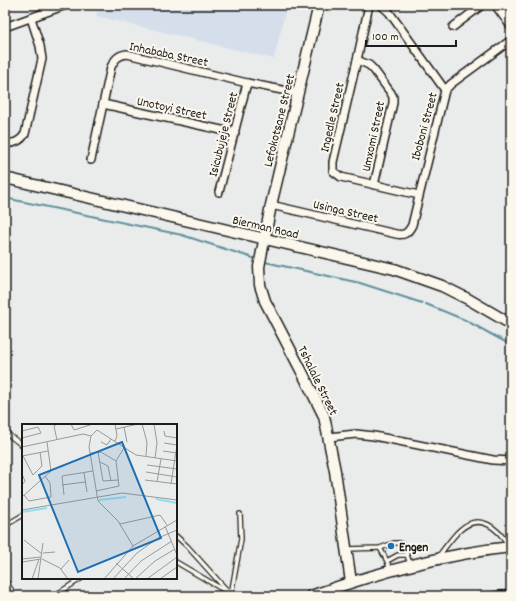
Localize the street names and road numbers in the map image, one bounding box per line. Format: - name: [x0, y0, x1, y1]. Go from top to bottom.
- street label: Inhababa Street: [127, 38, 210, 73]
- street label: Lefokotsane Street: [260, 72, 301, 169]
- street label: Ingedle Street: [316, 81, 351, 154]
- street label: Isicubujeje Street: [205, 90, 244, 179]
- street label: Iboboni Street: [407, 90, 444, 163]
- street label: Unotoyi Street: [135, 93, 208, 126]
- street label: Umxomi Street: [358, 99, 391, 174]
- street label: Usinga Street: [311, 196, 380, 229]
- street label: Bierman Road: [230, 212, 300, 245]
- street label: Tshalale Street: [292, 343, 342, 419]

